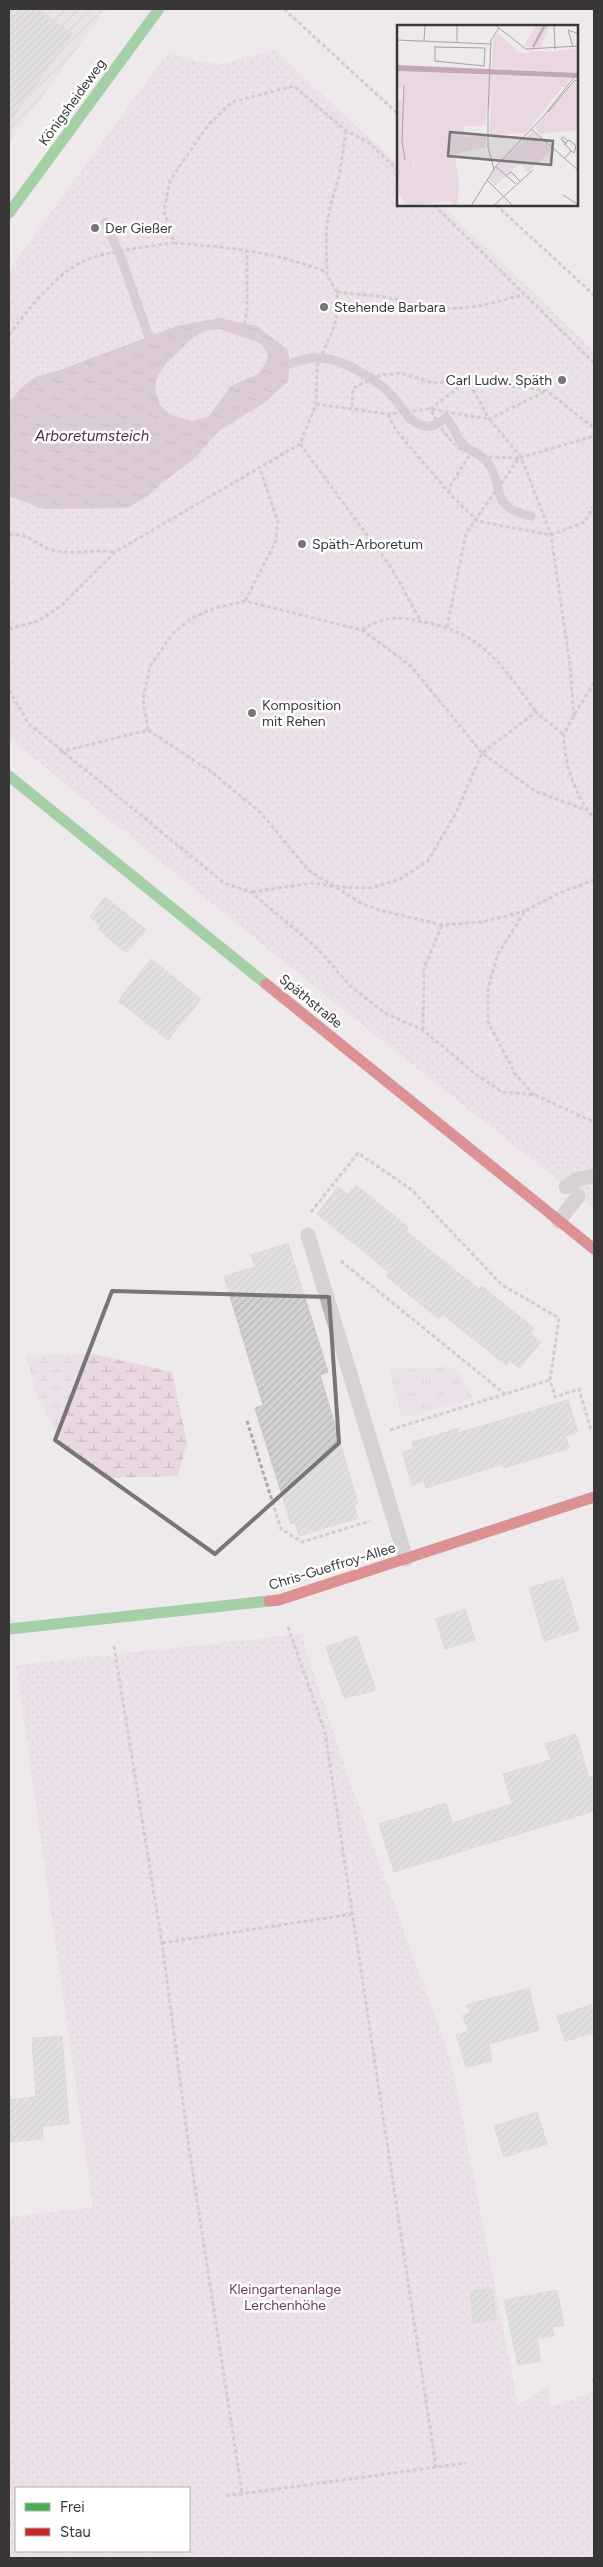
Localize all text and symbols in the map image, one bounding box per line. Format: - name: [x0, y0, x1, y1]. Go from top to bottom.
- inset map: [397, 25, 578, 206]
- street label: Königsheideweg: [35, 55, 110, 149]
- place label: Der Gießer: [105, 220, 173, 237]
- marker: Der Gießer: [89, 222, 101, 234]
- place label: Stehende Barbara: [334, 299, 446, 316]
- marker: Stehende Barbara: [318, 301, 330, 313]
- place label: Carl Ludw. Späth: [446, 372, 552, 389]
- marker: Carl Ludw. Späth: [556, 374, 568, 386]
- water label: Arboretumsteich: [34, 427, 149, 445]
- place label: Späth-Arboretum: [312, 536, 423, 553]
- marker: Späth-Arboretum: [296, 538, 308, 550]
- place label: Komposition mit Rehen: [262, 697, 341, 730]
- marker: Komposition mit Rehen: [246, 707, 258, 719]
- street label: Späthstraße: [276, 971, 346, 1032]
- street label: Chris-Gueffroy-Allee: [267, 1539, 398, 1594]
- park label: Kleingartenanlage Lerchenhöhe: [229, 2281, 341, 2314]
- legend: [15, 2487, 190, 2552]
- text: Frei: [60, 2498, 85, 2516]
- text: Stau: [60, 2523, 91, 2541]

